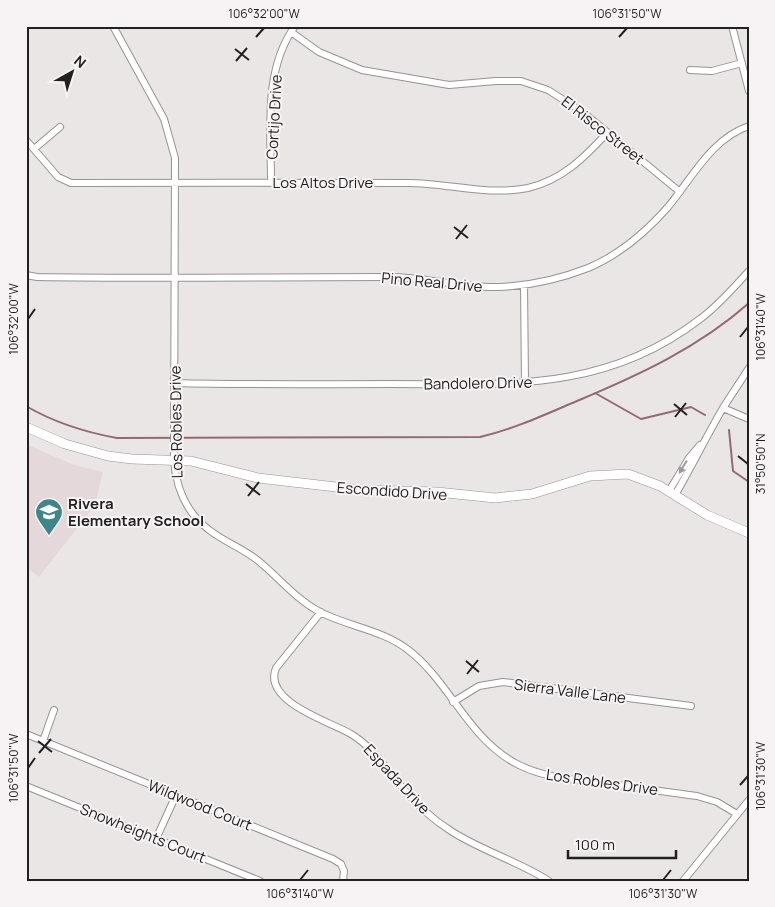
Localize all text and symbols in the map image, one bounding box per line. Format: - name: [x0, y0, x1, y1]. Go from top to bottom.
- text: 106°32'00"W: [228, 5, 300, 22]
- text: 106°31'50"W: [593, 5, 662, 22]
- north arrow: [48, 48, 98, 98]
- text: N: [71, 51, 90, 72]
- street label: Cortijo Drive: [261, 74, 287, 160]
- street label: El Risco Street: [557, 91, 649, 169]
- street label: Los Altos Drive: [273, 172, 374, 193]
- street label: Pino Real Drive: [381, 267, 484, 297]
- text: 106°32'00"W: [5, 283, 22, 355]
- text: 106°31'40"W: [752, 292, 769, 361]
- street label: Los Robles Drive: [165, 365, 187, 479]
- street label: Bandolero Drive: [424, 372, 533, 394]
- text: 31°50'50"N: [752, 434, 769, 494]
- one-way arrow: [679, 460, 688, 473]
- street label: Escondido Drive: [336, 477, 448, 505]
- place label: Rivera Elementary School: [68, 493, 204, 531]
- school or university icon: Rivera Elementary School: [34, 497, 64, 536]
- street label: Sierra Valle Lane: [513, 674, 627, 708]
- text: 106°31'50"W: [5, 733, 22, 802]
- street label: Espada Drive: [359, 739, 435, 819]
- text: 106°31'30"W: [752, 741, 769, 810]
- street label: Los Robles Drive: [545, 764, 660, 800]
- street label: Wildwood Court: [145, 775, 255, 835]
- street label: Snowheights Court: [77, 798, 209, 868]
- scale bar: [568, 827, 675, 859]
- text: 100 m: [575, 834, 615, 855]
- text: 106°31'40"W: [266, 885, 335, 902]
- text: 106°31'30"W: [629, 885, 698, 902]

